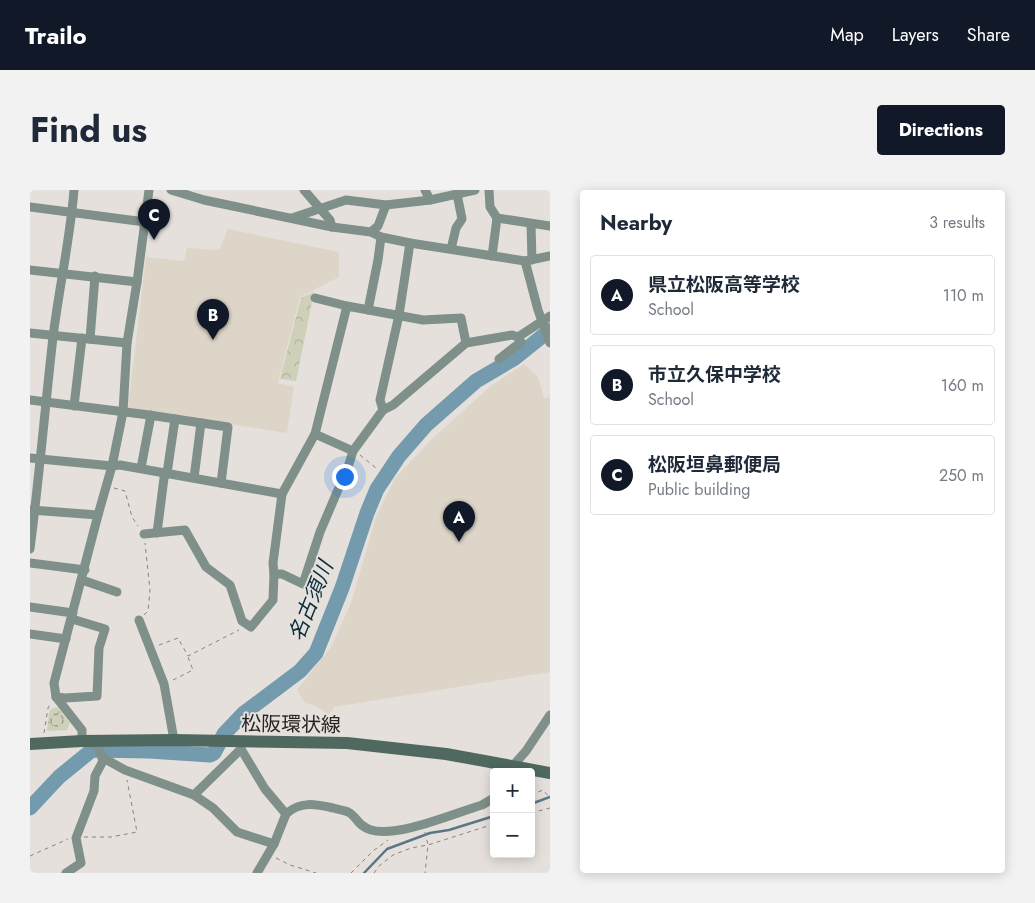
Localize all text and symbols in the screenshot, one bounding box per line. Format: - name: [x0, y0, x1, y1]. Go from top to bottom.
- text: Trailo: [25, 18, 87, 53]
- text: Map: [830, 22, 864, 48]
- text: Layers: [892, 22, 939, 48]
- text: Share: [967, 22, 1010, 48]
- text: Find us: [30, 105, 147, 155]
- button: Directions: [877, 105, 1005, 155]
- pin: C: [138, 199, 170, 240]
- text: Nearby: [600, 208, 672, 238]
- text: 3 results: [929, 211, 985, 234]
- text: 県立松阪高等学校: [648, 271, 800, 298]
- text: A: [611, 284, 623, 307]
- text: 110 m: [943, 284, 984, 307]
- text: School: [648, 298, 694, 321]
- pin: B: [197, 299, 229, 340]
- text: 市立久保中学校: [648, 361, 781, 388]
- text: B: [612, 374, 622, 397]
- text: 160 m: [941, 374, 984, 397]
- text: School: [648, 388, 694, 411]
- text: 松阪垣鼻郵便局: [648, 451, 781, 478]
- your location: [332, 464, 358, 490]
- text: C: [611, 464, 623, 487]
- text: 250 m: [939, 464, 984, 487]
- text: Public building: [648, 478, 750, 501]
- pin: A: [443, 501, 475, 542]
- water label: 名古須川: [281, 555, 341, 646]
- street label: 松阪環状線: [241, 709, 341, 740]
- map controls: [490, 768, 535, 858]
- button: +: [490, 768, 535, 813]
- button: −: [490, 813, 535, 858]

